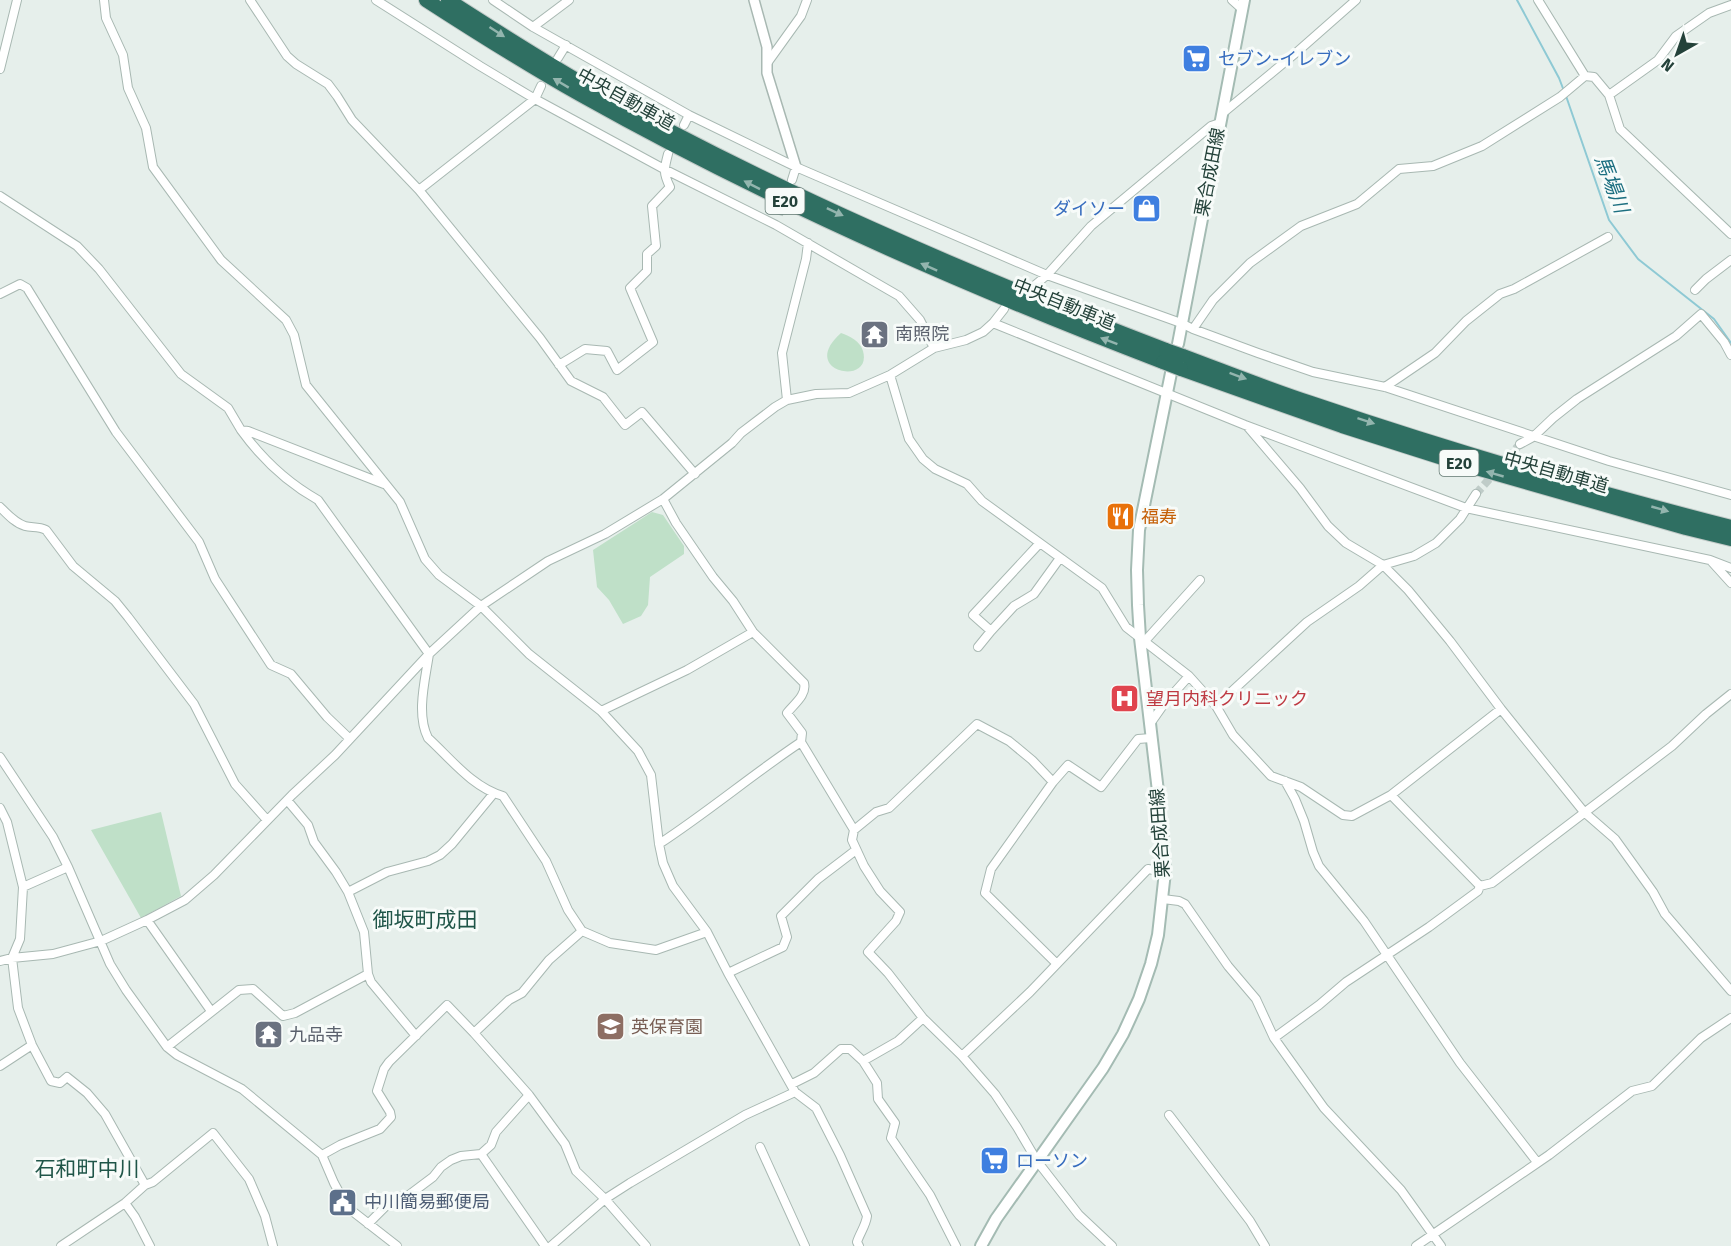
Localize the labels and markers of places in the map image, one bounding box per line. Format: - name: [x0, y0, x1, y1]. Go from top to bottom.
- supermarket icon: セブン-イレブン: [1181, 43, 1213, 75]
- place label: セブン-イレブン: [1218, 48, 1351, 70]
- shop icon: ダイソー: [1130, 193, 1162, 225]
- place label: ダイソー: [1053, 198, 1125, 220]
- temple icon: 南照院: [858, 318, 890, 350]
- place label: 南照院: [895, 323, 949, 345]
- restaurant icon: 福寿: [1104, 501, 1136, 533]
- place label: 福寿: [1141, 506, 1177, 528]
- hospital icon: 望月内科クリニック: [1109, 683, 1141, 715]
- place label: 望月内科クリニック: [1146, 688, 1308, 710]
- school or university icon: 英保育園: [594, 1011, 626, 1043]
- place label: 英保育園: [631, 1016, 703, 1038]
- temple icon: 九品寺: [252, 1019, 284, 1051]
- place label: 九品寺: [289, 1024, 343, 1046]
- supermarket icon: ローソン: [979, 1145, 1011, 1177]
- place label: ローソン: [1016, 1150, 1088, 1172]
- public building icon: 中川簡易郵便局: [327, 1186, 359, 1218]
- place label: 中川簡易郵便局: [364, 1191, 490, 1213]

